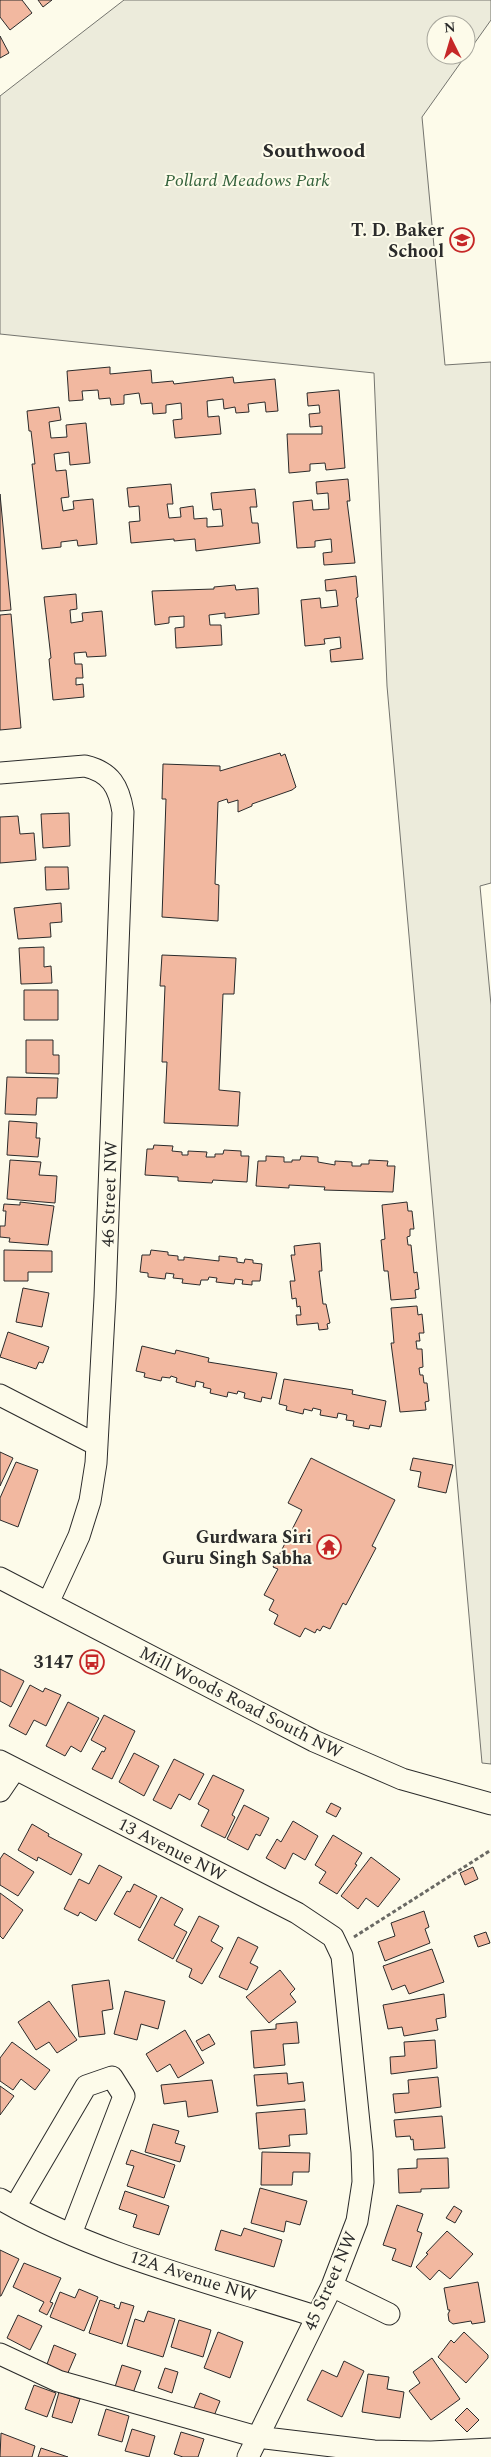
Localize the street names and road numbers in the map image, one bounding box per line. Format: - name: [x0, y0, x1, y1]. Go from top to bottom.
- street label: 46 Street NW: [94, 1140, 125, 1248]
- street label: Mill Woods Road South NW: [134, 1639, 348, 1766]
- street label: 13 Avenue NW: [113, 1811, 231, 1888]
- street label: 45 Street NW: [297, 2227, 365, 2335]
- street label: 12A Avenue NW: [126, 2243, 260, 2310]

